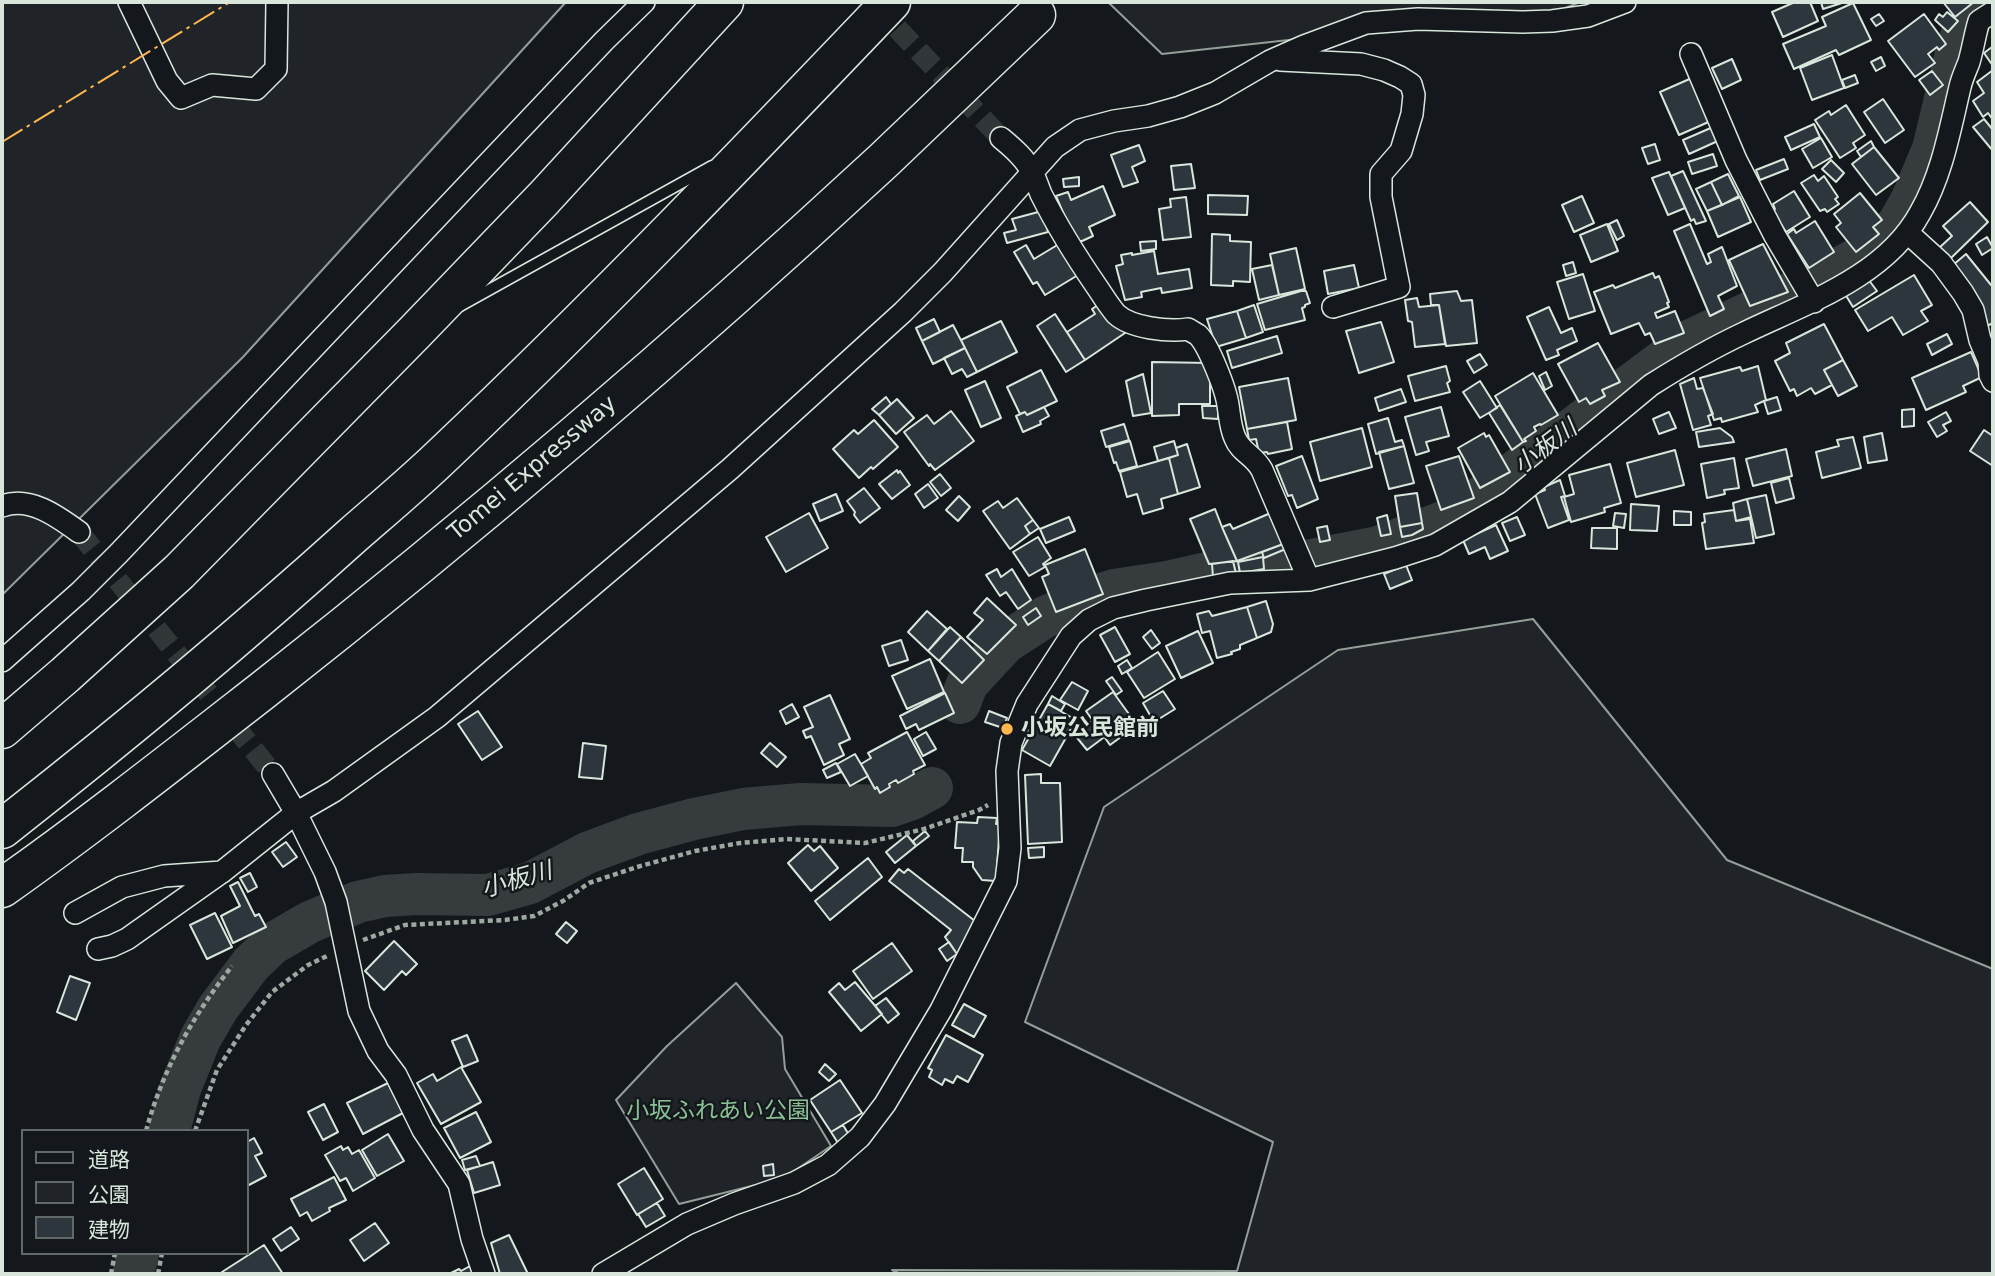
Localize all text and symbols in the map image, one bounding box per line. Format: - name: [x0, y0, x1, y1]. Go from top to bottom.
- street label: Tomei Expressway: [443, 391, 623, 547]
- water label: 小板川: [1509, 415, 1583, 481]
- place label: 小坂公民館前: [1021, 715, 1159, 743]
- marker: 小坂公民館前: [999, 721, 1015, 737]
- water label: 小板川: [478, 857, 556, 905]
- park label: 小坂ふれあい公園: [626, 1098, 810, 1126]
- legend: [21, 1129, 248, 1255]
- text: 道路: [88, 1148, 130, 1172]
- text: 公園: [88, 1183, 130, 1207]
- text: 建物: [88, 1218, 130, 1242]

